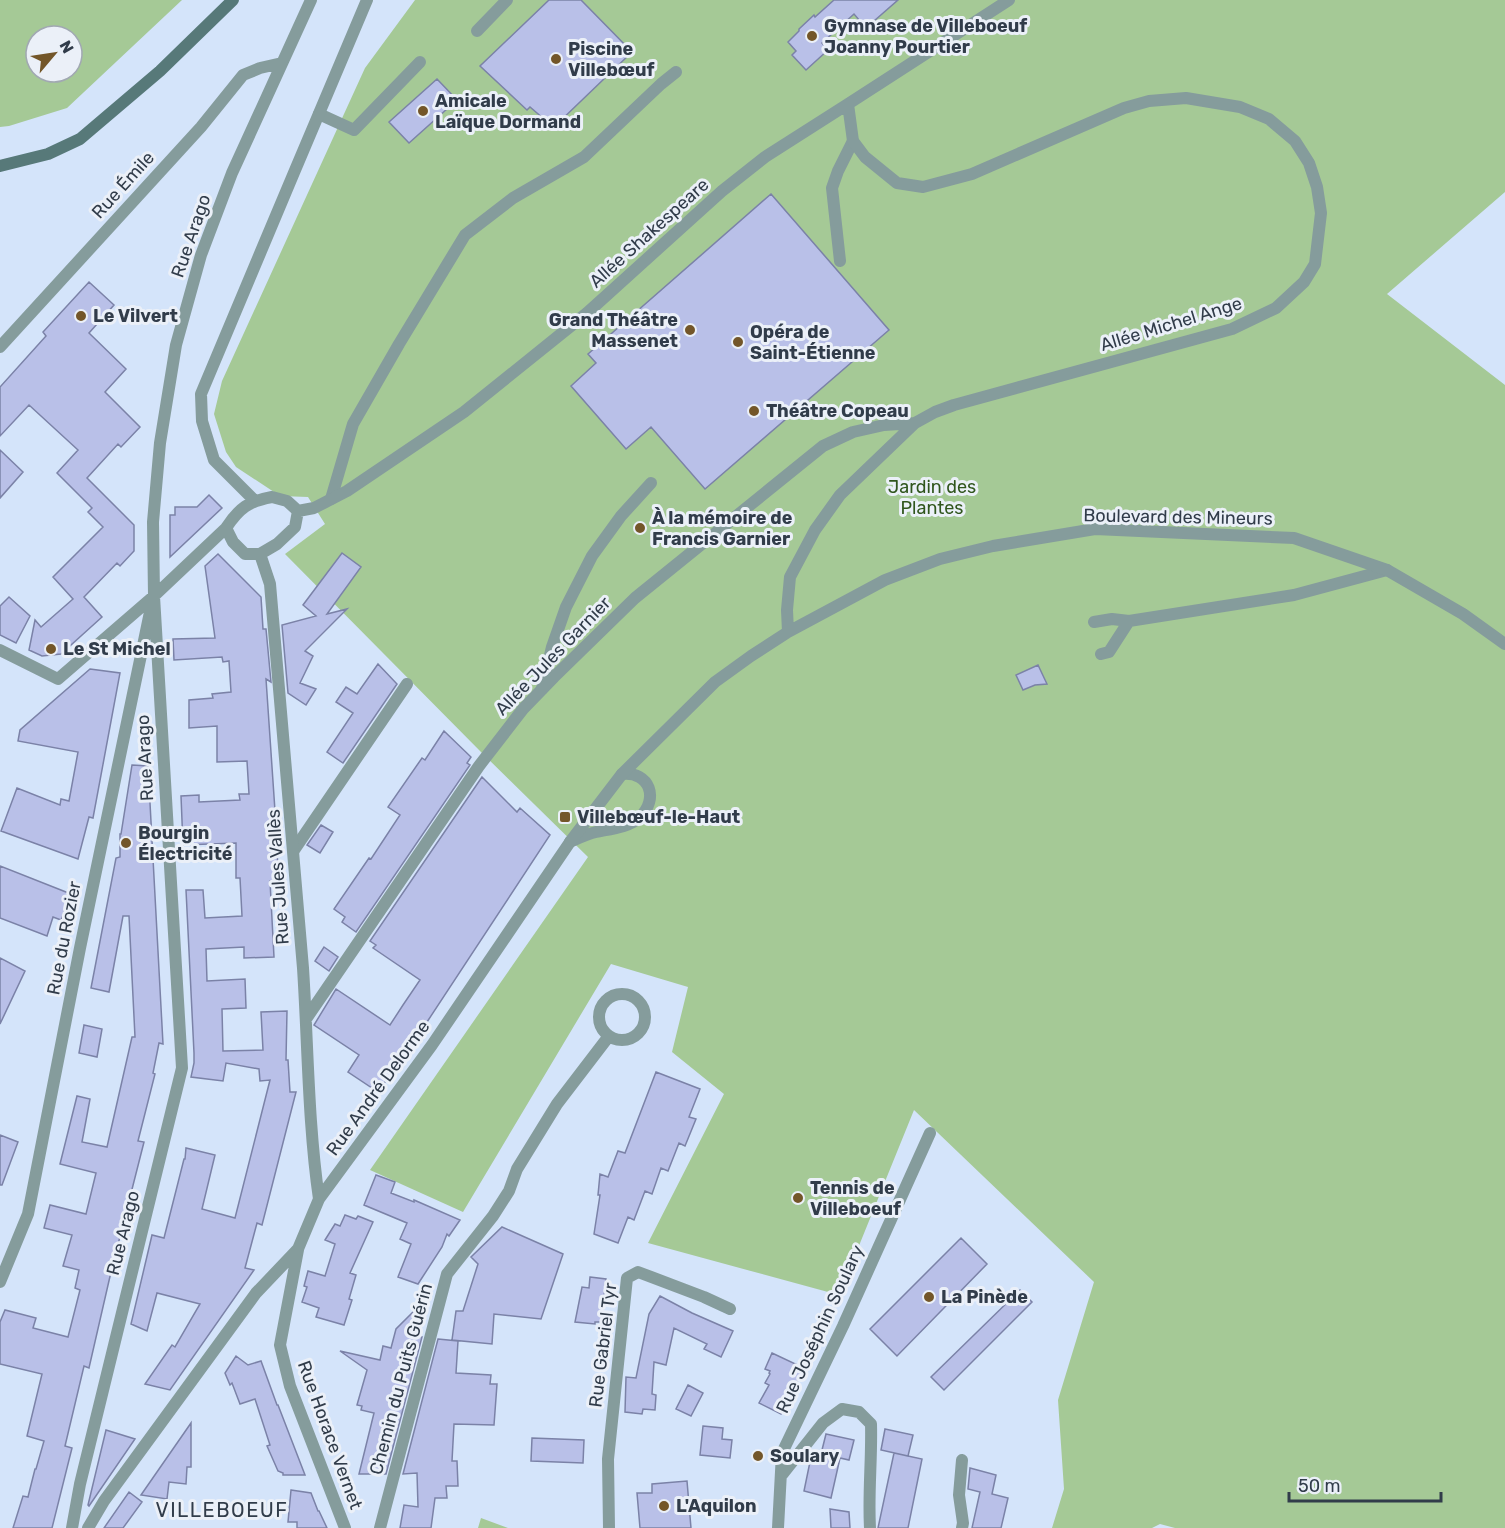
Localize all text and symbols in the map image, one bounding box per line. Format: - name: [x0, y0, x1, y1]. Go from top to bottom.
- place label: Gymnase de Villeboeuf Joanny Pourtier: [824, 15, 1027, 58]
- north arrow: [24, 24, 84, 84]
- marker: Gymnase de Villeboeuf Joanny Pourtier: [805, 29, 819, 43]
- text: N: [56, 37, 78, 57]
- place label: Piscine Villebœuf: [568, 38, 654, 81]
- marker: Piscine Villebœuf: [549, 52, 563, 66]
- place label: Amicale Laïque Dormand: [435, 90, 581, 133]
- marker: Amicale Laïque Dormand: [416, 104, 430, 118]
- street label: Rue Émile: [87, 147, 159, 223]
- street label: Allée Shakespeare: [585, 174, 713, 292]
- street label: Rue Arago: [167, 192, 215, 280]
- street label: Allée Michel Ange: [1097, 292, 1245, 356]
- place label: Le Vilvert: [93, 305, 178, 327]
- marker: Le Vilvert: [74, 309, 88, 323]
- place label: Grand Théâtre Massenet: [549, 309, 678, 352]
- place label: Opéra de Saint-Étienne: [750, 321, 876, 364]
- marker: Grand Théâtre Massenet: [683, 323, 697, 337]
- marker: Opéra de Saint-Étienne: [731, 335, 745, 349]
- place label: Théâtre Copeau: [766, 400, 909, 422]
- marker: Théâtre Copeau: [747, 404, 761, 418]
- park label: Jardin des Plantes: [888, 476, 976, 519]
- street label: Boulevard des Mineurs: [1083, 504, 1273, 530]
- place label: À la mémoire de Francis Garnier: [652, 507, 793, 550]
- marker: À la mémoire de Francis Garnier: [633, 521, 647, 535]
- street label: Allée Jules Garnier: [491, 592, 615, 720]
- place label: Le St Michel: [63, 638, 171, 660]
- marker: Le St Michel: [44, 642, 58, 656]
- street label: Rue Arago: [132, 714, 158, 802]
- place label: Villebœuf-le-Haut: [577, 806, 740, 828]
- street label: Rue Jules Vallès: [262, 809, 294, 945]
- marker: Villebœuf-le-Haut: [558, 810, 572, 824]
- place label: Bourgin Électricité: [138, 822, 233, 865]
- marker: Bourgin Électricité: [119, 836, 133, 850]
- street label: Rue du Rozier: [42, 879, 86, 997]
- street label: Rue André Delorme: [322, 1016, 434, 1160]
- place label: Tennis de Villeboeuf: [810, 1177, 901, 1220]
- street label: Rue Arago: [102, 1188, 144, 1278]
- marker: Tennis de Villeboeuf: [791, 1191, 805, 1205]
- street label: Rue Joséphin Soulary: [771, 1241, 869, 1417]
- street label: Chemin du Puits Guérin: [365, 1281, 437, 1477]
- street label: Rue Gabriel Tyr: [584, 1281, 622, 1409]
- place label: La Pinède: [941, 1286, 1028, 1308]
- marker: La Pinède: [922, 1290, 936, 1304]
- street label: Rue Horace Vernet: [293, 1358, 367, 1512]
- place label: Soulary: [770, 1445, 839, 1467]
- marker: Soulary: [751, 1449, 765, 1463]
- scale bar: [1289, 1465, 1440, 1503]
- text: 50 m: [1298, 1475, 1341, 1497]
- place label: L'Aquilon: [676, 1495, 757, 1517]
- district label: VILLEBOEUF: [156, 1498, 288, 1522]
- marker: L'Aquilon: [657, 1499, 671, 1513]

